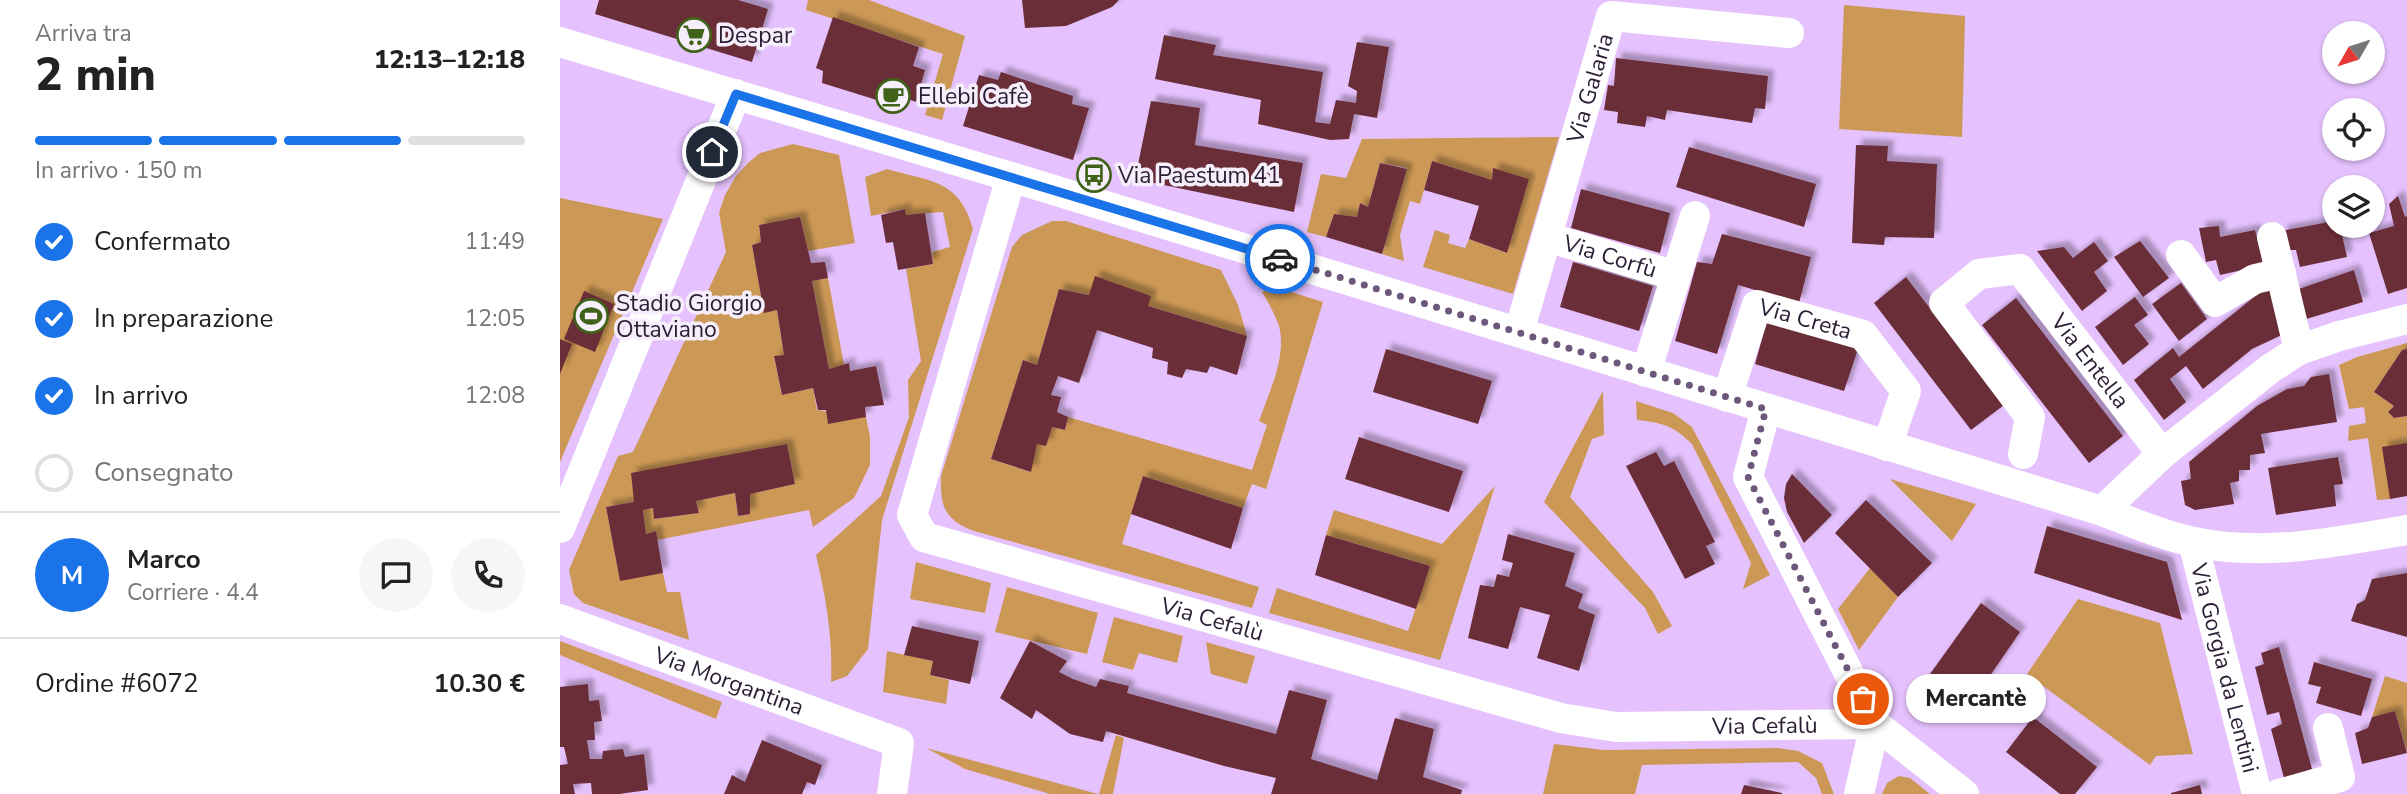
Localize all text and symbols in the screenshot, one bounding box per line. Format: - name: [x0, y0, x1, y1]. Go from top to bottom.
- supermarket icon: Despar: [675, 16, 713, 54]
- text: Arriva tra: [35, 18, 132, 49]
- place label: Despar: [718, 20, 793, 51]
- north arrow: [2322, 21, 2385, 84]
- map controls: [2322, 21, 2385, 238]
- street label: Via Galaria: [1560, 30, 1621, 148]
- text: 12:13–12:18: [374, 42, 525, 77]
- text: 2 min: [35, 43, 156, 106]
- cafe icon: Ellebi Cafè: [874, 77, 912, 115]
- place label: Ellebi Cafè: [918, 81, 1029, 112]
- button: locate: [2322, 98, 2385, 161]
- pin: [682, 122, 742, 182]
- icon: home: [693, 133, 731, 171]
- text: In arrivo · 150 m: [35, 155, 202, 186]
- bus stop icon: Via Paestum 41: [1075, 156, 1113, 194]
- place label: Via Paestum 41: [1117, 160, 1281, 191]
- button: layers: [2322, 175, 2385, 238]
- icon: check: [35, 223, 73, 261]
- text: Confermato: [94, 224, 231, 259]
- courier: [1245, 224, 1315, 294]
- text: 11:49: [465, 226, 525, 257]
- street label: Via Corfù: [1559, 228, 1661, 285]
- icon: car: [1261, 240, 1299, 278]
- place label: Stadio Giorgio Ottaviano: [616, 288, 762, 345]
- street label: Via Creta: [1754, 291, 1855, 347]
- sports icon: Stadio Giorgio Ottaviano: [572, 297, 610, 335]
- icon: check: [35, 300, 73, 338]
- text: In preparazione: [94, 301, 273, 336]
- text: 12:05: [465, 303, 525, 334]
- street label: Via Entella: [2043, 307, 2136, 415]
- icon: check: [35, 377, 73, 415]
- text: In arrivo: [94, 378, 188, 413]
- text: 12:08: [465, 380, 525, 411]
- text: Consegnato: [94, 455, 233, 490]
- button: chat: [359, 538, 433, 612]
- button: phone: [451, 538, 525, 612]
- text: Marco: [127, 542, 201, 577]
- text: M: [61, 558, 83, 593]
- street label: Via Gorgia da Lentini: [2183, 559, 2266, 776]
- text: Corriere · 4.4: [127, 577, 259, 608]
- street label: Via Cefalù: [1156, 590, 1267, 649]
- street label: Via Morgantina: [649, 639, 808, 723]
- text: Ordine #6072: [35, 666, 199, 701]
- text: 10.30 €: [434, 666, 525, 701]
- pin: [1833, 669, 1893, 729]
- callout: Mercantè: [1905, 674, 2045, 724]
- icon: bag: [1844, 680, 1882, 718]
- text: Mercantè: [1925, 683, 2027, 714]
- street label: Via Cefalù: [1711, 710, 1818, 742]

